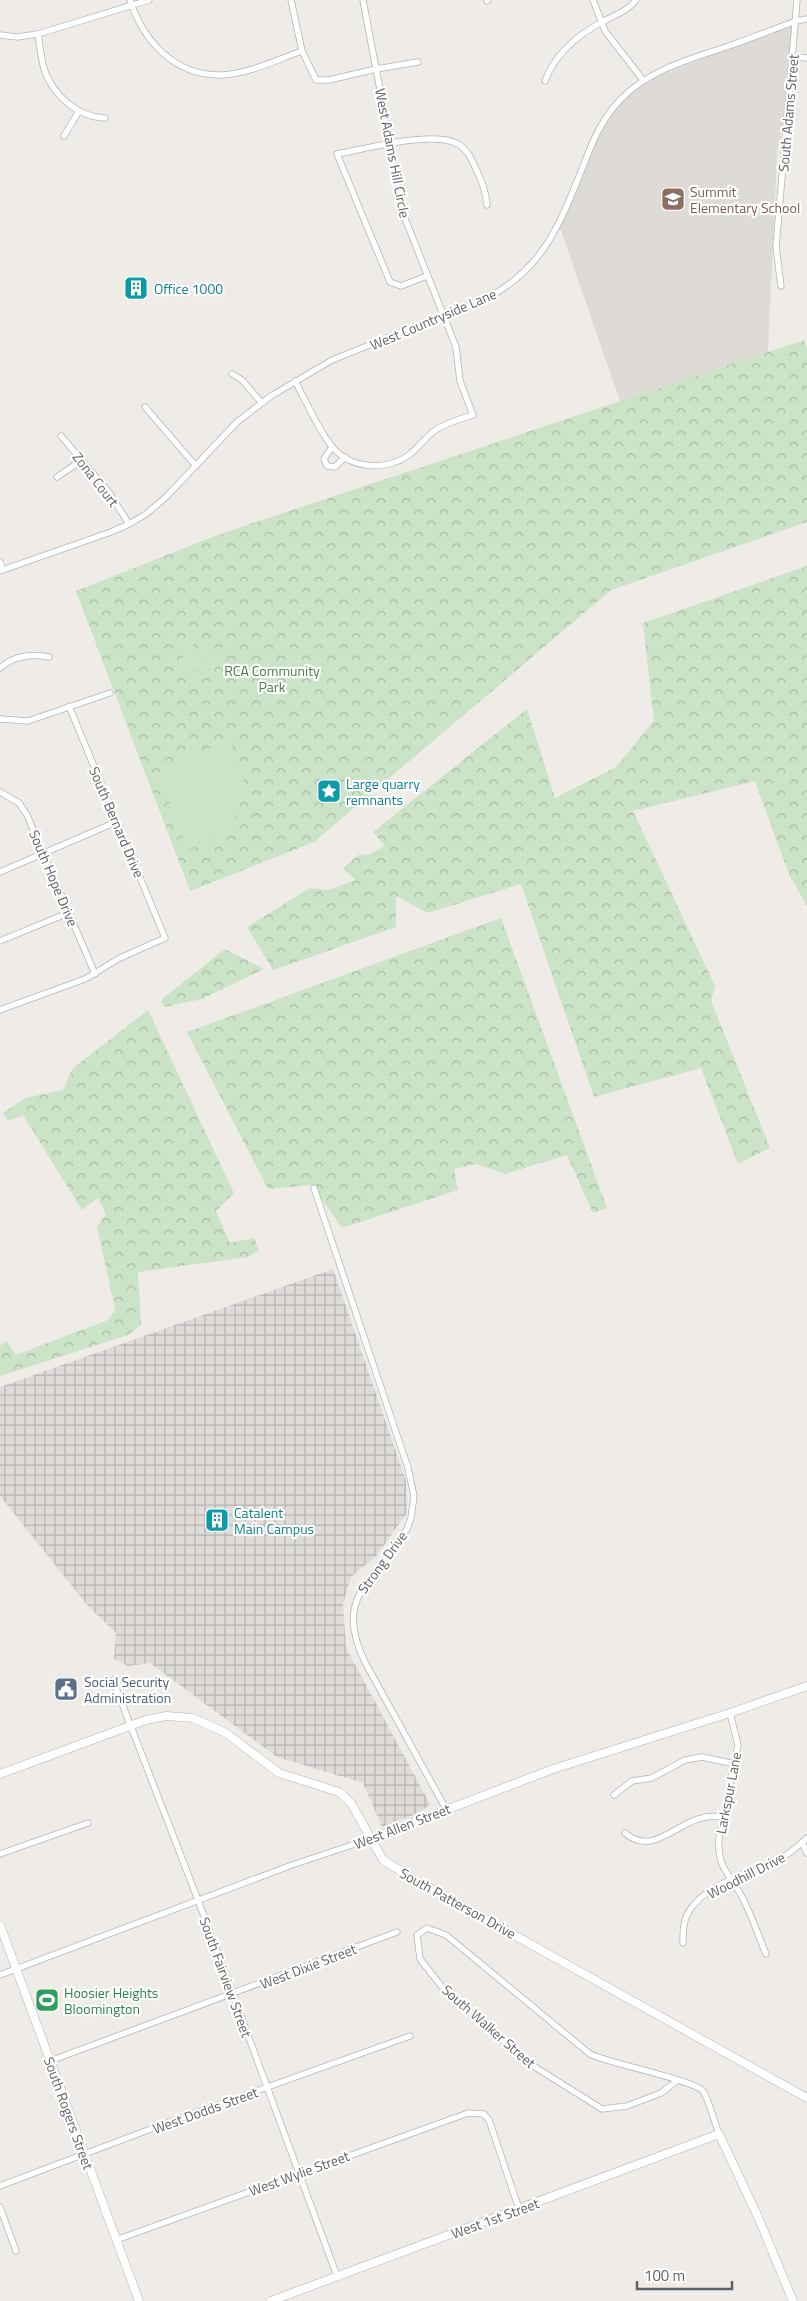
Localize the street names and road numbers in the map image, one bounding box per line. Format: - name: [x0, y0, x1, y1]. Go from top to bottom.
- street label: South Adams Street: [772, 53, 804, 173]
- street label: West Adams Hill Circle: [370, 86, 416, 220]
- street label: West Countryside Lane: [367, 283, 499, 355]
- street label: Zona Court: [68, 447, 124, 511]
- street label: South Bernard Drive: [84, 763, 150, 881]
- street label: South Hope Drive: [24, 827, 84, 929]
- street label: Strong Drive: [352, 1526, 412, 1598]
- street label: Larkspur Lane: [710, 1750, 746, 1836]
- street label: West Allen Street: [350, 1798, 454, 1854]
- street label: Woodhill Drive: [703, 1846, 789, 1904]
- street label: South Patterson Drive: [396, 1862, 520, 1944]
- street label: South Fairview Street: [195, 1914, 258, 2040]
- street label: West Dixie Street: [257, 1938, 359, 1994]
- street label: South Walker Street: [438, 1979, 540, 2073]
- street label: South Rogers Street: [39, 2054, 99, 2172]
- street label: West Dodds Street: [149, 2081, 261, 2139]
- street label: West Wylie Street: [246, 2145, 352, 2201]
- street label: West 1st Street: [448, 2192, 542, 2244]

